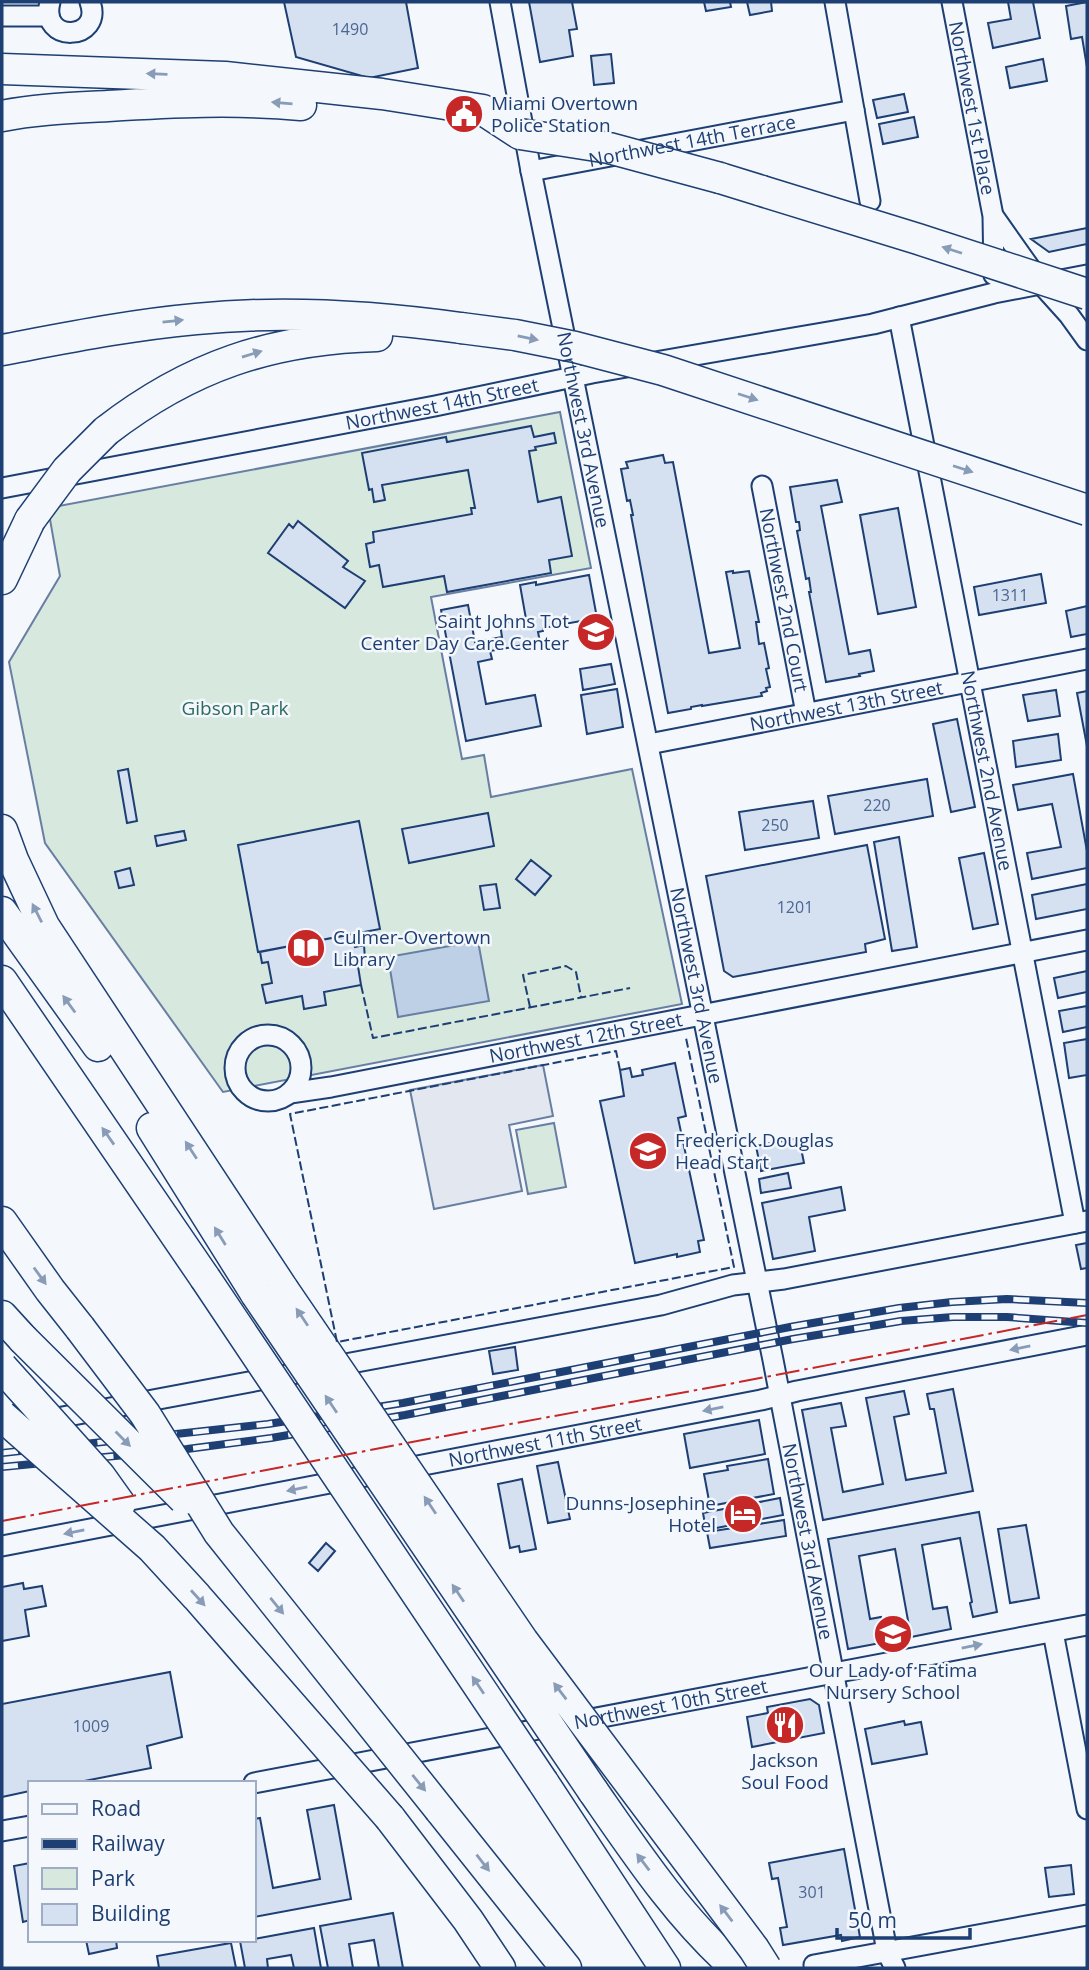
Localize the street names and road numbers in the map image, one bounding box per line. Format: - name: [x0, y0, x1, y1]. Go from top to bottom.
- street label: Northwest 1st Place: [943, 19, 1002, 197]
- street label: Northwest 14th Terrace: [586, 108, 798, 173]
- street label: Northwest 3rd Avenue: [551, 330, 616, 530]
- street label: Northwest 14th Street: [343, 372, 541, 436]
- street label: Northwest 2nd Court: [754, 506, 815, 694]
- street label: Northwest 2nd Avenue: [955, 668, 1019, 873]
- street label: Northwest 13th Street: [747, 674, 945, 737]
- street label: Northwest 3rd Avenue: [664, 885, 729, 1086]
- street label: Northwest 12th Street: [487, 1006, 685, 1069]
- street label: Northwest 11th Street: [446, 1410, 644, 1473]
- street label: Northwest 3rd Avenue: [776, 1441, 840, 1642]
- street label: Northwest 10th Street: [572, 1673, 770, 1735]

